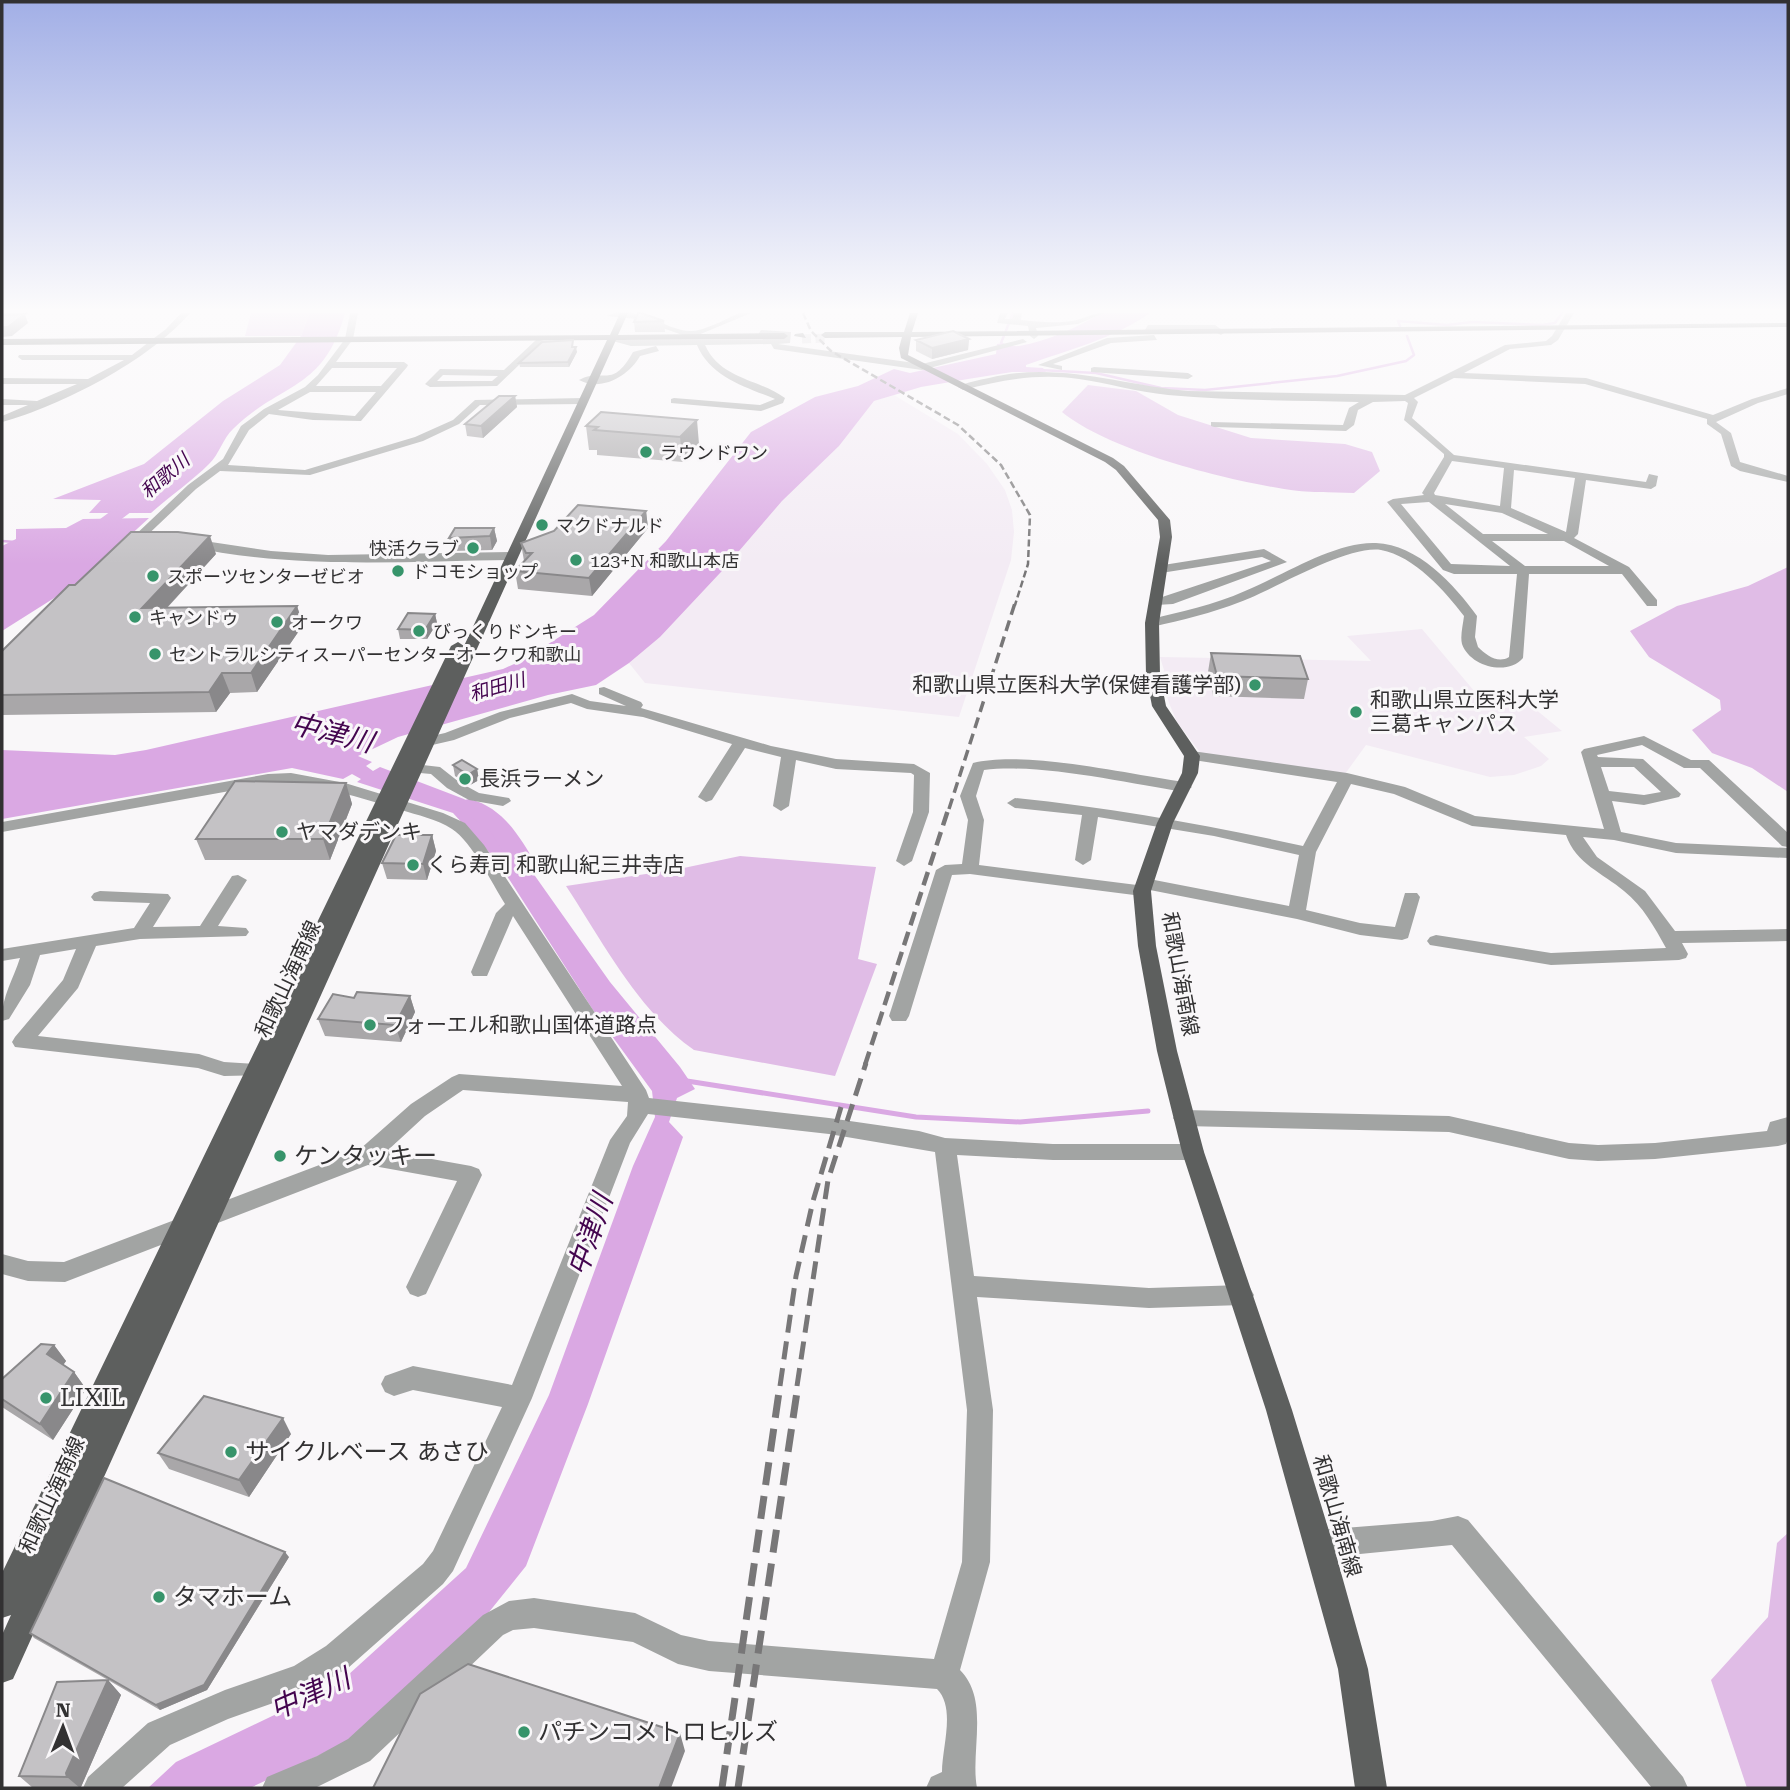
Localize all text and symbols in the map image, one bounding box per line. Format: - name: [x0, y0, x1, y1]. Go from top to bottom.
- place label: ラウンドワン: [660, 442, 768, 463]
- marker: ラウンドワン: [638, 444, 654, 460]
- water label: 和歌川: [136, 447, 196, 503]
- place label: マクドナルド: [556, 515, 664, 536]
- marker: マクドナルド: [534, 517, 550, 533]
- place label: 快活クラブ: [369, 538, 459, 559]
- marker: 快活クラブ: [465, 540, 481, 556]
- place label: 123+N 和歌山本店: [590, 550, 739, 571]
- marker: 123+N 和歌山本店: [568, 552, 584, 568]
- place label: ドコモショップ: [412, 561, 538, 582]
- marker: ドコモショップ: [390, 563, 406, 579]
- place label: スポーツセンターゼビオ: [167, 566, 365, 587]
- marker: スポーツセンターゼビオ: [145, 568, 161, 584]
- place label: キャンドゥ: [149, 607, 239, 628]
- marker: キャンドゥ: [127, 609, 143, 625]
- place label: オークワ: [291, 612, 363, 633]
- marker: オークワ: [269, 614, 285, 630]
- place label: びっくりドンキー: [433, 621, 577, 642]
- marker: びっくりドンキー: [411, 623, 427, 639]
- place label: セントラルシティスーパーセンターオークワ和歌山: [169, 644, 582, 665]
- marker: セントラルシティスーパーセンターオークワ和歌山: [147, 646, 163, 662]
- water label: 和田川: [466, 668, 529, 706]
- place label: 和歌山県立医科大学(保健看護学部): [912, 673, 1241, 697]
- marker: 和歌山県立医科大学(保健看護学部): [1247, 677, 1263, 693]
- place label: 和歌山県立医科大学 三葛キャンパス: [1370, 688, 1559, 736]
- marker: 和歌山県立医科大学 三葛キャンパス: [1348, 704, 1364, 720]
- water label: 中津川: [287, 707, 380, 760]
- place label: 長浜ラーメン: [479, 767, 604, 791]
- marker: 長浜ラーメン: [457, 771, 473, 787]
- place label: ヤマダデンキ: [296, 820, 422, 844]
- marker: ヤマダデンキ: [274, 824, 290, 840]
- place label: くら寿司 和歌山紀三井寺店: [427, 853, 684, 877]
- marker: くら寿司 和歌山紀三井寺店: [405, 857, 421, 873]
- street label: 和歌山海南線: [1157, 910, 1203, 1038]
- street label: 和歌山海南線: [250, 917, 326, 1041]
- place label: フォーエル和歌山国体道路点: [384, 1013, 657, 1037]
- marker: フォーエル和歌山国体道路点: [362, 1017, 378, 1033]
- place label: ケンタッキー: [294, 1142, 437, 1170]
- marker: ケンタッキー: [272, 1148, 288, 1164]
- water label: 中津川: [561, 1187, 620, 1280]
- place label: LIXIL: [60, 1384, 125, 1412]
- marker: LIXIL: [38, 1390, 54, 1406]
- street label: 和歌山海南線: [14, 1433, 90, 1557]
- place label: サイクルベース あさひ: [245, 1438, 489, 1466]
- marker: サイクルベース あさひ: [223, 1444, 239, 1460]
- street label: 和歌山海南線: [1308, 1452, 1366, 1580]
- place label: タマホーム: [173, 1583, 292, 1611]
- marker: タマホーム: [151, 1589, 167, 1605]
- water label: 中津川: [265, 1661, 358, 1726]
- north arrow: [28, 1692, 98, 1762]
- text: N: [56, 1699, 71, 1722]
- place label: パチンコメトロヒルズ: [538, 1718, 778, 1746]
- marker: パチンコメトロヒルズ: [516, 1724, 532, 1740]

